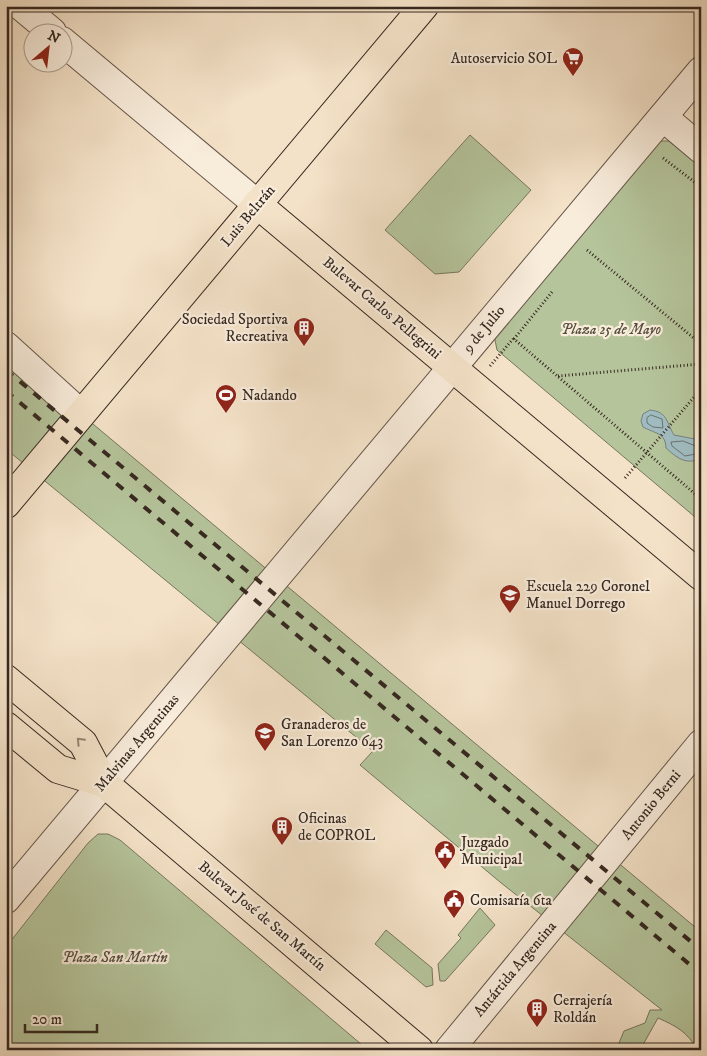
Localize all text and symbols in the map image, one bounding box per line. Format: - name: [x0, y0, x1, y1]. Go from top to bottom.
- north arrow: [22, 22, 72, 72]
- text: N: [44, 27, 63, 48]
- supermarket icon: Autoservicio SOL: [561, 46, 585, 77]
- place label: Autoservicio SOL: [451, 49, 557, 68]
- street label: Luis Beltrán: [217, 181, 279, 251]
- street label: Bulevar Carlos Pellegrini: [319, 253, 445, 363]
- street label: 9 de Julio: [458, 301, 509, 357]
- place label: Sociedad Sportiva Recreativa: [182, 310, 289, 346]
- building icon: Sociedad Sportiva Recreativa: [292, 316, 316, 347]
- park label: Plaza 25 de Mayo: [561, 320, 661, 339]
- sports icon: Nadando: [214, 383, 238, 414]
- place label: Nadando: [242, 386, 297, 405]
- place label: Escuela 229 Coronel Manuel Dorrego: [526, 577, 650, 613]
- school or university icon: Escuela 229 Coronel Manuel Dorrego: [498, 583, 522, 614]
- street label: Malvinas Argentinas: [91, 690, 183, 796]
- place label: Granaderos de San Lorenzo 643: [281, 715, 383, 751]
- school or university icon: Granaderos de San Lorenzo 643: [253, 721, 277, 752]
- one-way arrow: [77, 738, 86, 747]
- street label: Antonio Berni: [617, 766, 685, 844]
- place label: Oficinas de COPROL: [298, 809, 375, 845]
- building icon: Oficinas de COPROL: [270, 815, 294, 846]
- place label: Juzgado Municipal: [459, 833, 523, 869]
- public building icon: Juzgado Municipal: [433, 839, 457, 870]
- street label: Bulevar José de San Martín: [194, 857, 330, 975]
- public building icon: Comisaría 6ta: [442, 888, 466, 919]
- place label: Comisaría 6ta: [470, 891, 552, 910]
- street label: Antártida Argentina: [469, 917, 561, 1021]
- park label: Plaza San Martín: [62, 948, 168, 967]
- place label: Cerrajería Roldán: [553, 991, 613, 1027]
- building icon: Cerrajería Roldán: [525, 997, 549, 1028]
- scale bar: [25, 1001, 98, 1033]
- text: 20 m: [32, 1010, 62, 1029]

